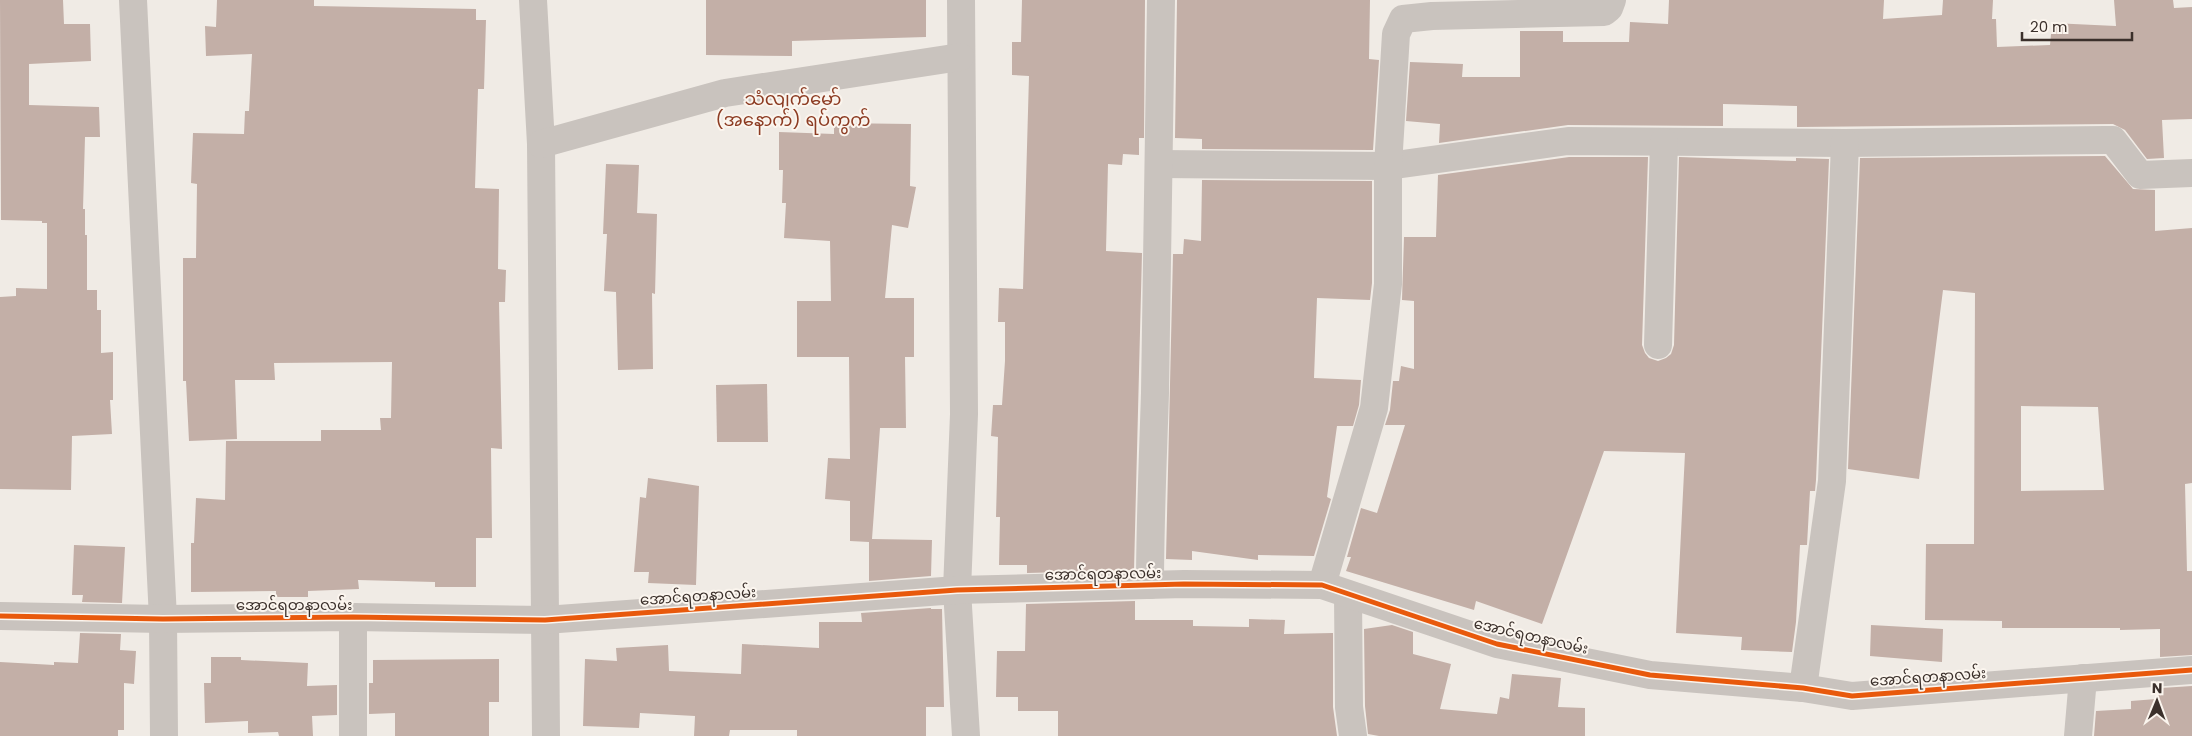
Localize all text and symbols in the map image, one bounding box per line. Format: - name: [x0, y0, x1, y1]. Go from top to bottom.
- scale bar: [2022, 10, 2132, 42]
- text: 20 m: [2030, 16, 2068, 37]
- district label: သံလျက်မော် (အနောက်) ရပ်ကွက်: [715, 86, 871, 135]
- street label: အောင်ရတနာလမ်း: [1044, 562, 1162, 587]
- street label: အောင်ရတနာလမ်း: [639, 581, 757, 612]
- street label: အောင်ရတနာလမ်း: [236, 594, 352, 617]
- street label: အောင်ရတနာလမ်း: [1471, 612, 1590, 661]
- street label: အောင်ရတနာလမ်း: [1869, 662, 1987, 693]
- north arrow: [2132, 676, 2182, 726]
- text: N: [2152, 678, 2163, 698]

